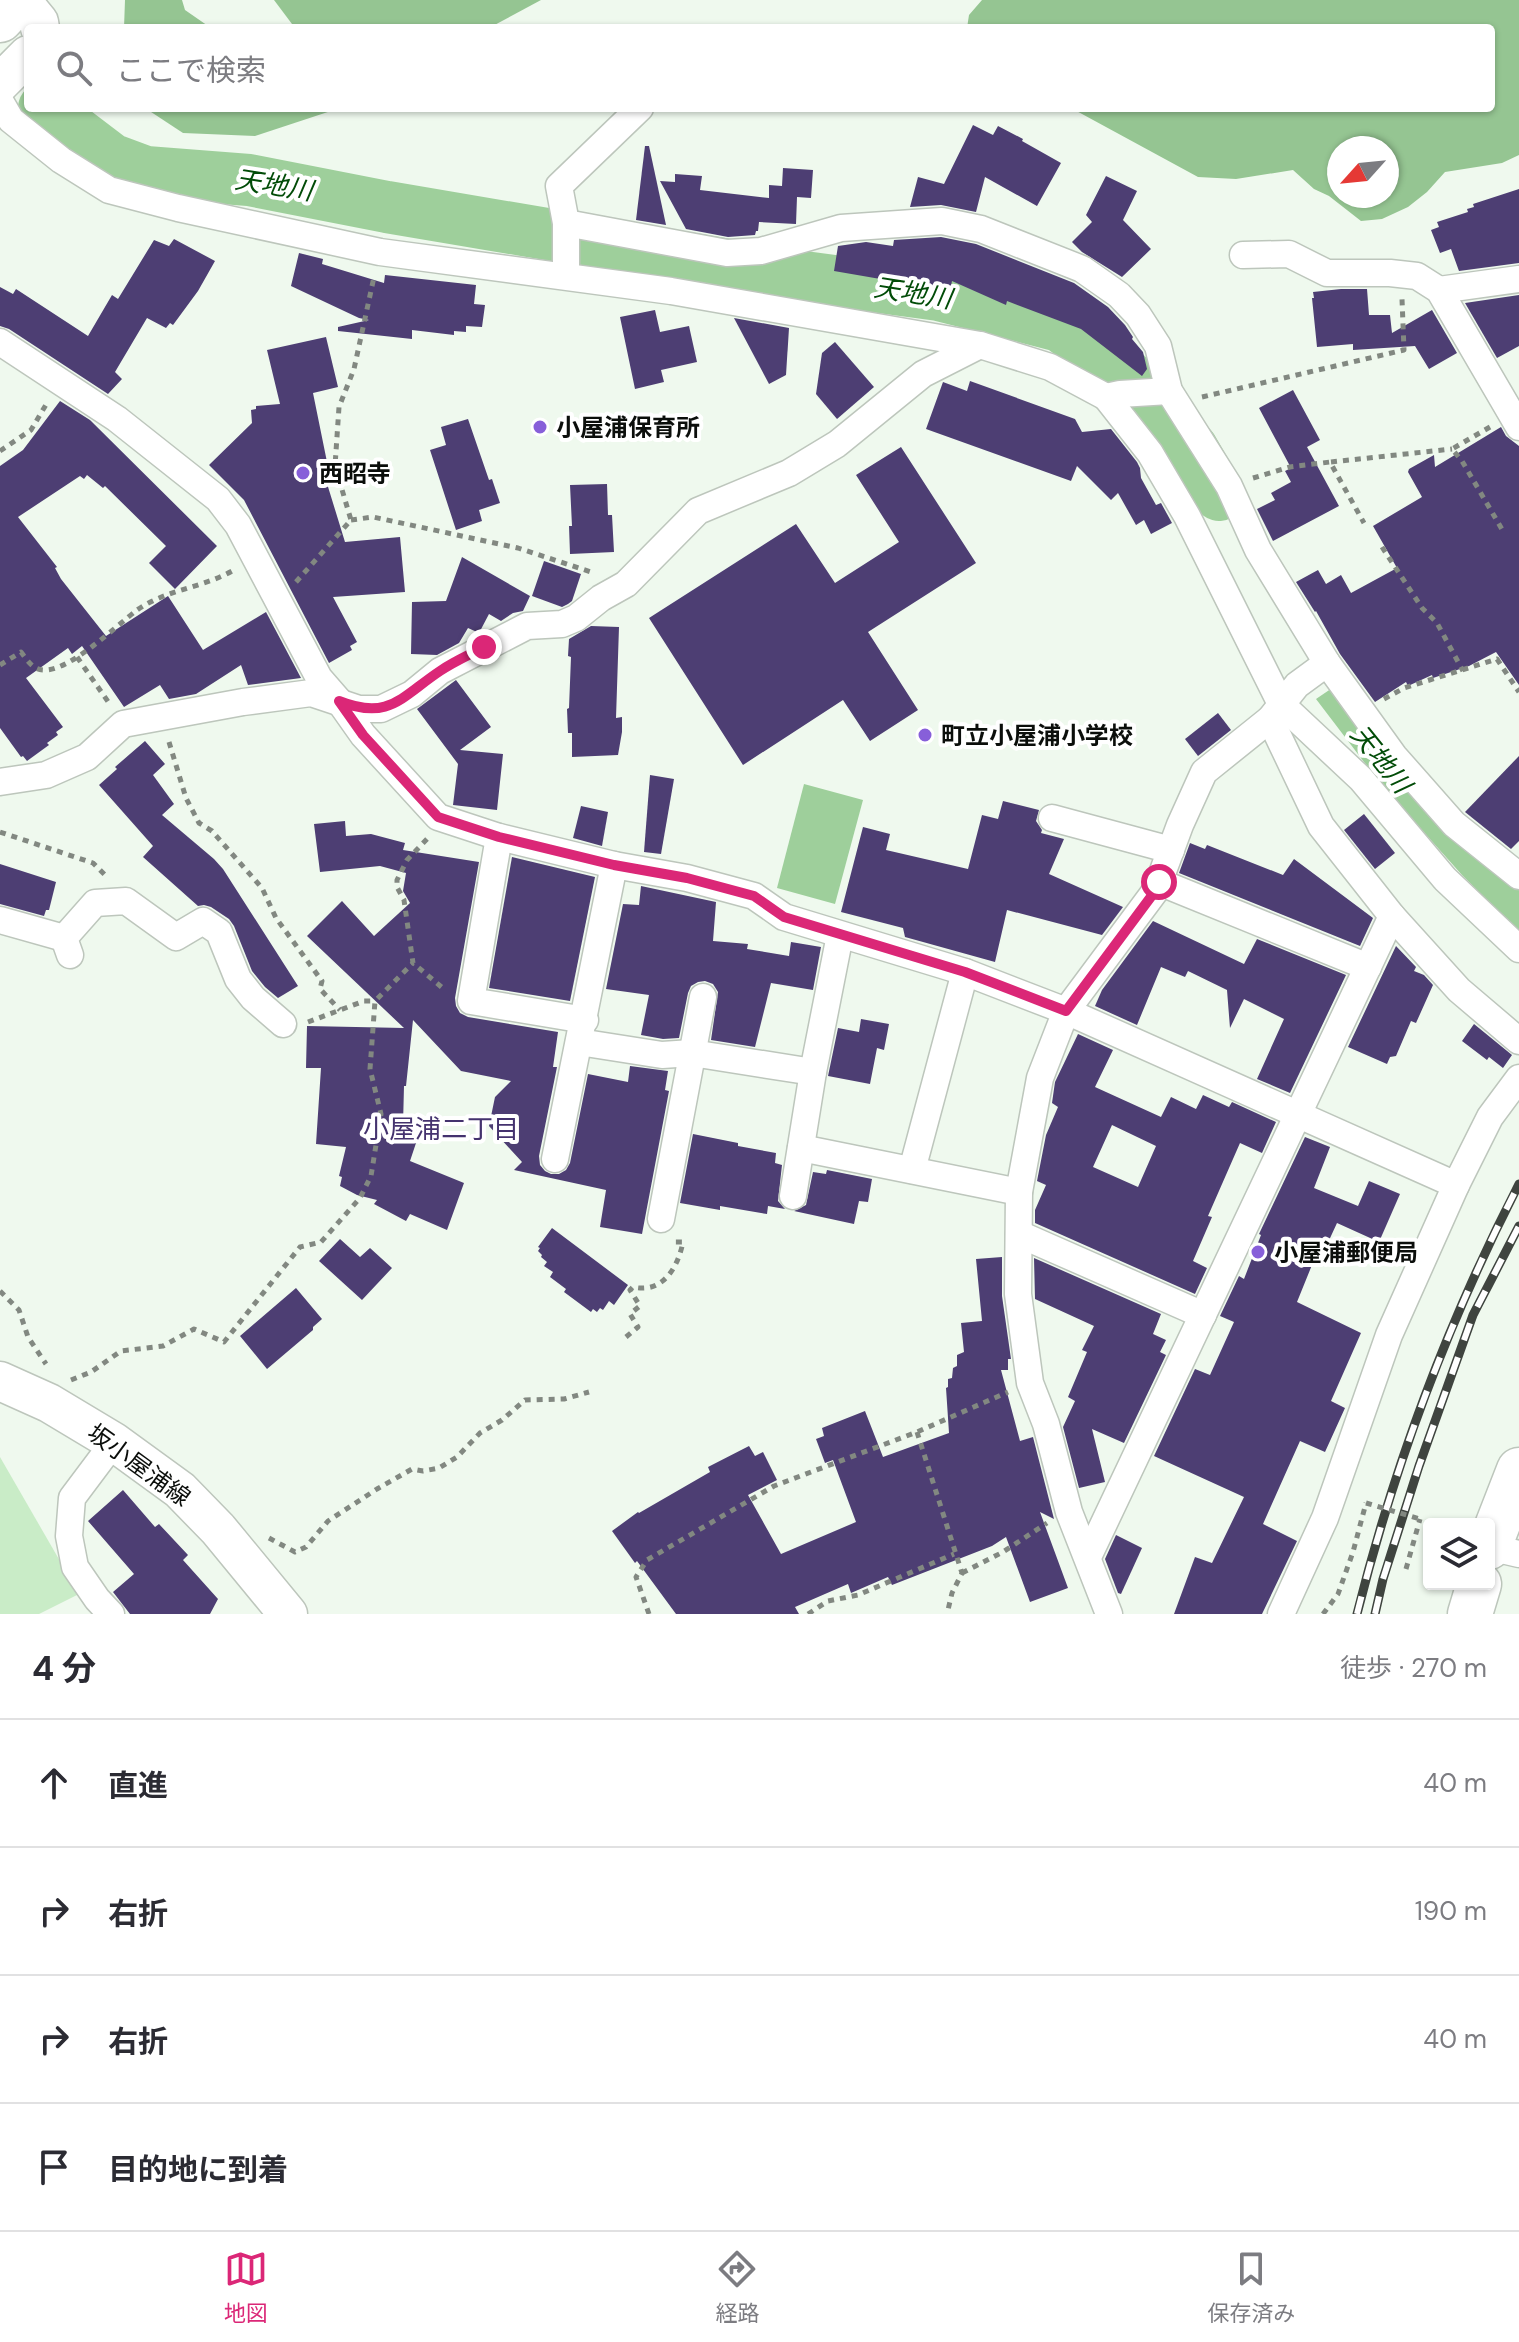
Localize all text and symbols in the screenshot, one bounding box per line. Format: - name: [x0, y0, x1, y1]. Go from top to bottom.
- search box: [24, 24, 1495, 112]
- icon: search: [52, 46, 96, 90]
- text: ここで検索: [116, 51, 266, 90]
- north arrow: [1327, 136, 1399, 208]
- water label: 天地川: [233, 162, 318, 208]
- water label: 天地川: [872, 270, 957, 316]
- place label: 小屋浦保育所: [556, 412, 700, 443]
- marker: 小屋浦保育所: [531, 418, 549, 436]
- place label: 西昭寺: [319, 458, 391, 489]
- marker: 西昭寺: [294, 464, 312, 482]
- route end: [466, 629, 502, 665]
- water label: 天地川: [1343, 718, 1421, 802]
- place label: 町立小屋浦小学校: [941, 720, 1133, 751]
- marker: 町立小屋浦小学校: [916, 726, 934, 744]
- route start: [1141, 864, 1177, 900]
- district label: 小屋浦二丁目: [363, 1112, 519, 1146]
- place label: 小屋浦郵便局: [1274, 1237, 1418, 1268]
- marker: 小屋浦郵便局: [1249, 1243, 1267, 1261]
- street label: 坂小屋浦線: [81, 1417, 197, 1513]
- map controls: [1423, 1518, 1495, 1590]
- button: layers: [1423, 1518, 1495, 1590]
- text: 4 分: [32, 1646, 96, 1691]
- text: 徒歩 · 270 m: [1340, 1651, 1487, 1685]
- icon: ahead: [32, 1761, 76, 1805]
- text: 直進: [108, 1766, 168, 1805]
- text: 40 m: [1423, 1766, 1487, 1800]
- icon: right: [32, 1889, 76, 1933]
- text: 右折: [108, 1894, 168, 1933]
- text: 190 m: [1415, 1894, 1487, 1928]
- icon: right: [32, 2017, 76, 2061]
- text: 右折: [108, 2022, 168, 2061]
- text: 40 m: [1423, 2022, 1487, 2056]
- icon: arrive: [32, 2145, 76, 2189]
- text: 目的地に到着: [108, 2150, 288, 2189]
- tab: 地図: [224, 2247, 268, 2328]
- tab: 経路: [715, 2247, 759, 2328]
- tab: 保存済み: [1207, 2247, 1295, 2328]

